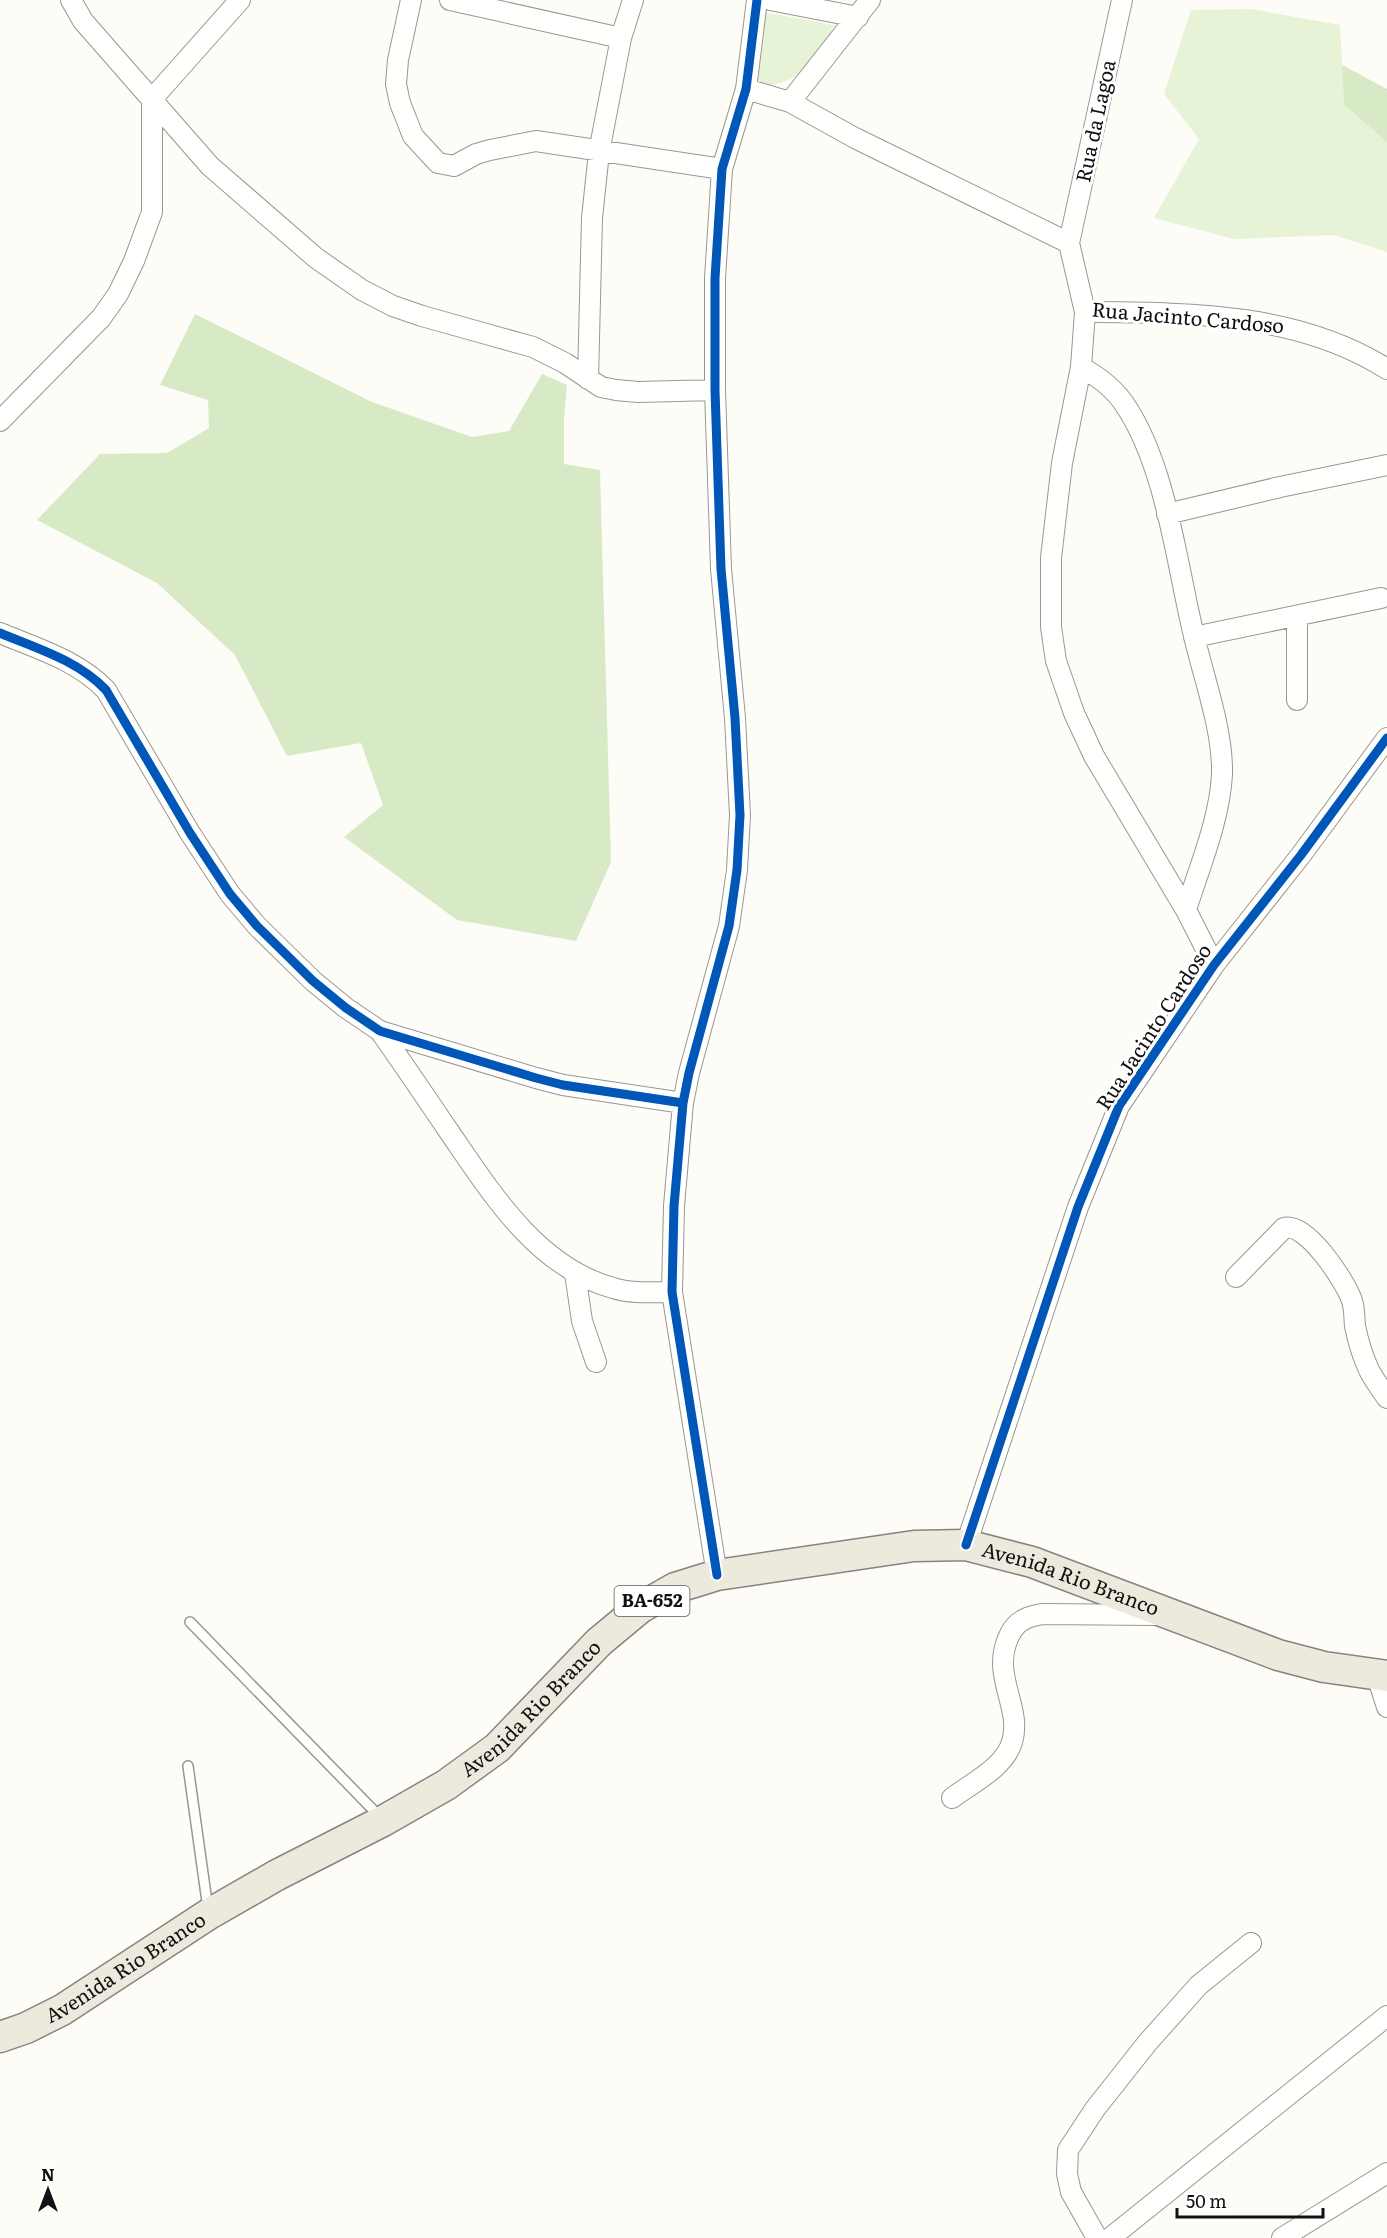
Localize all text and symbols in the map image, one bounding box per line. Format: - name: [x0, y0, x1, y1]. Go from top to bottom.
- street label: Rua da Lagoa: [1066, 56, 1122, 185]
- street label: Rua Jacinto Cardoso: [1091, 293, 1286, 339]
- street label: Rua Jacinto Cardoso: [1087, 937, 1217, 1115]
- street label: Avenida Rio Branco: [979, 1533, 1164, 1622]
- road number: BA-652: [614, 1586, 690, 1616]
- street label: Avenida Rio Branco: [453, 1632, 607, 1783]
- street label: Avenida Rio Branco: [39, 1903, 211, 2029]
- north arrow: [18, 2160, 78, 2220]
- text: N: [41, 2162, 55, 2186]
- scale bar: [1177, 2181, 1322, 2219]
- text: 50 m: [1186, 2187, 1227, 2214]

